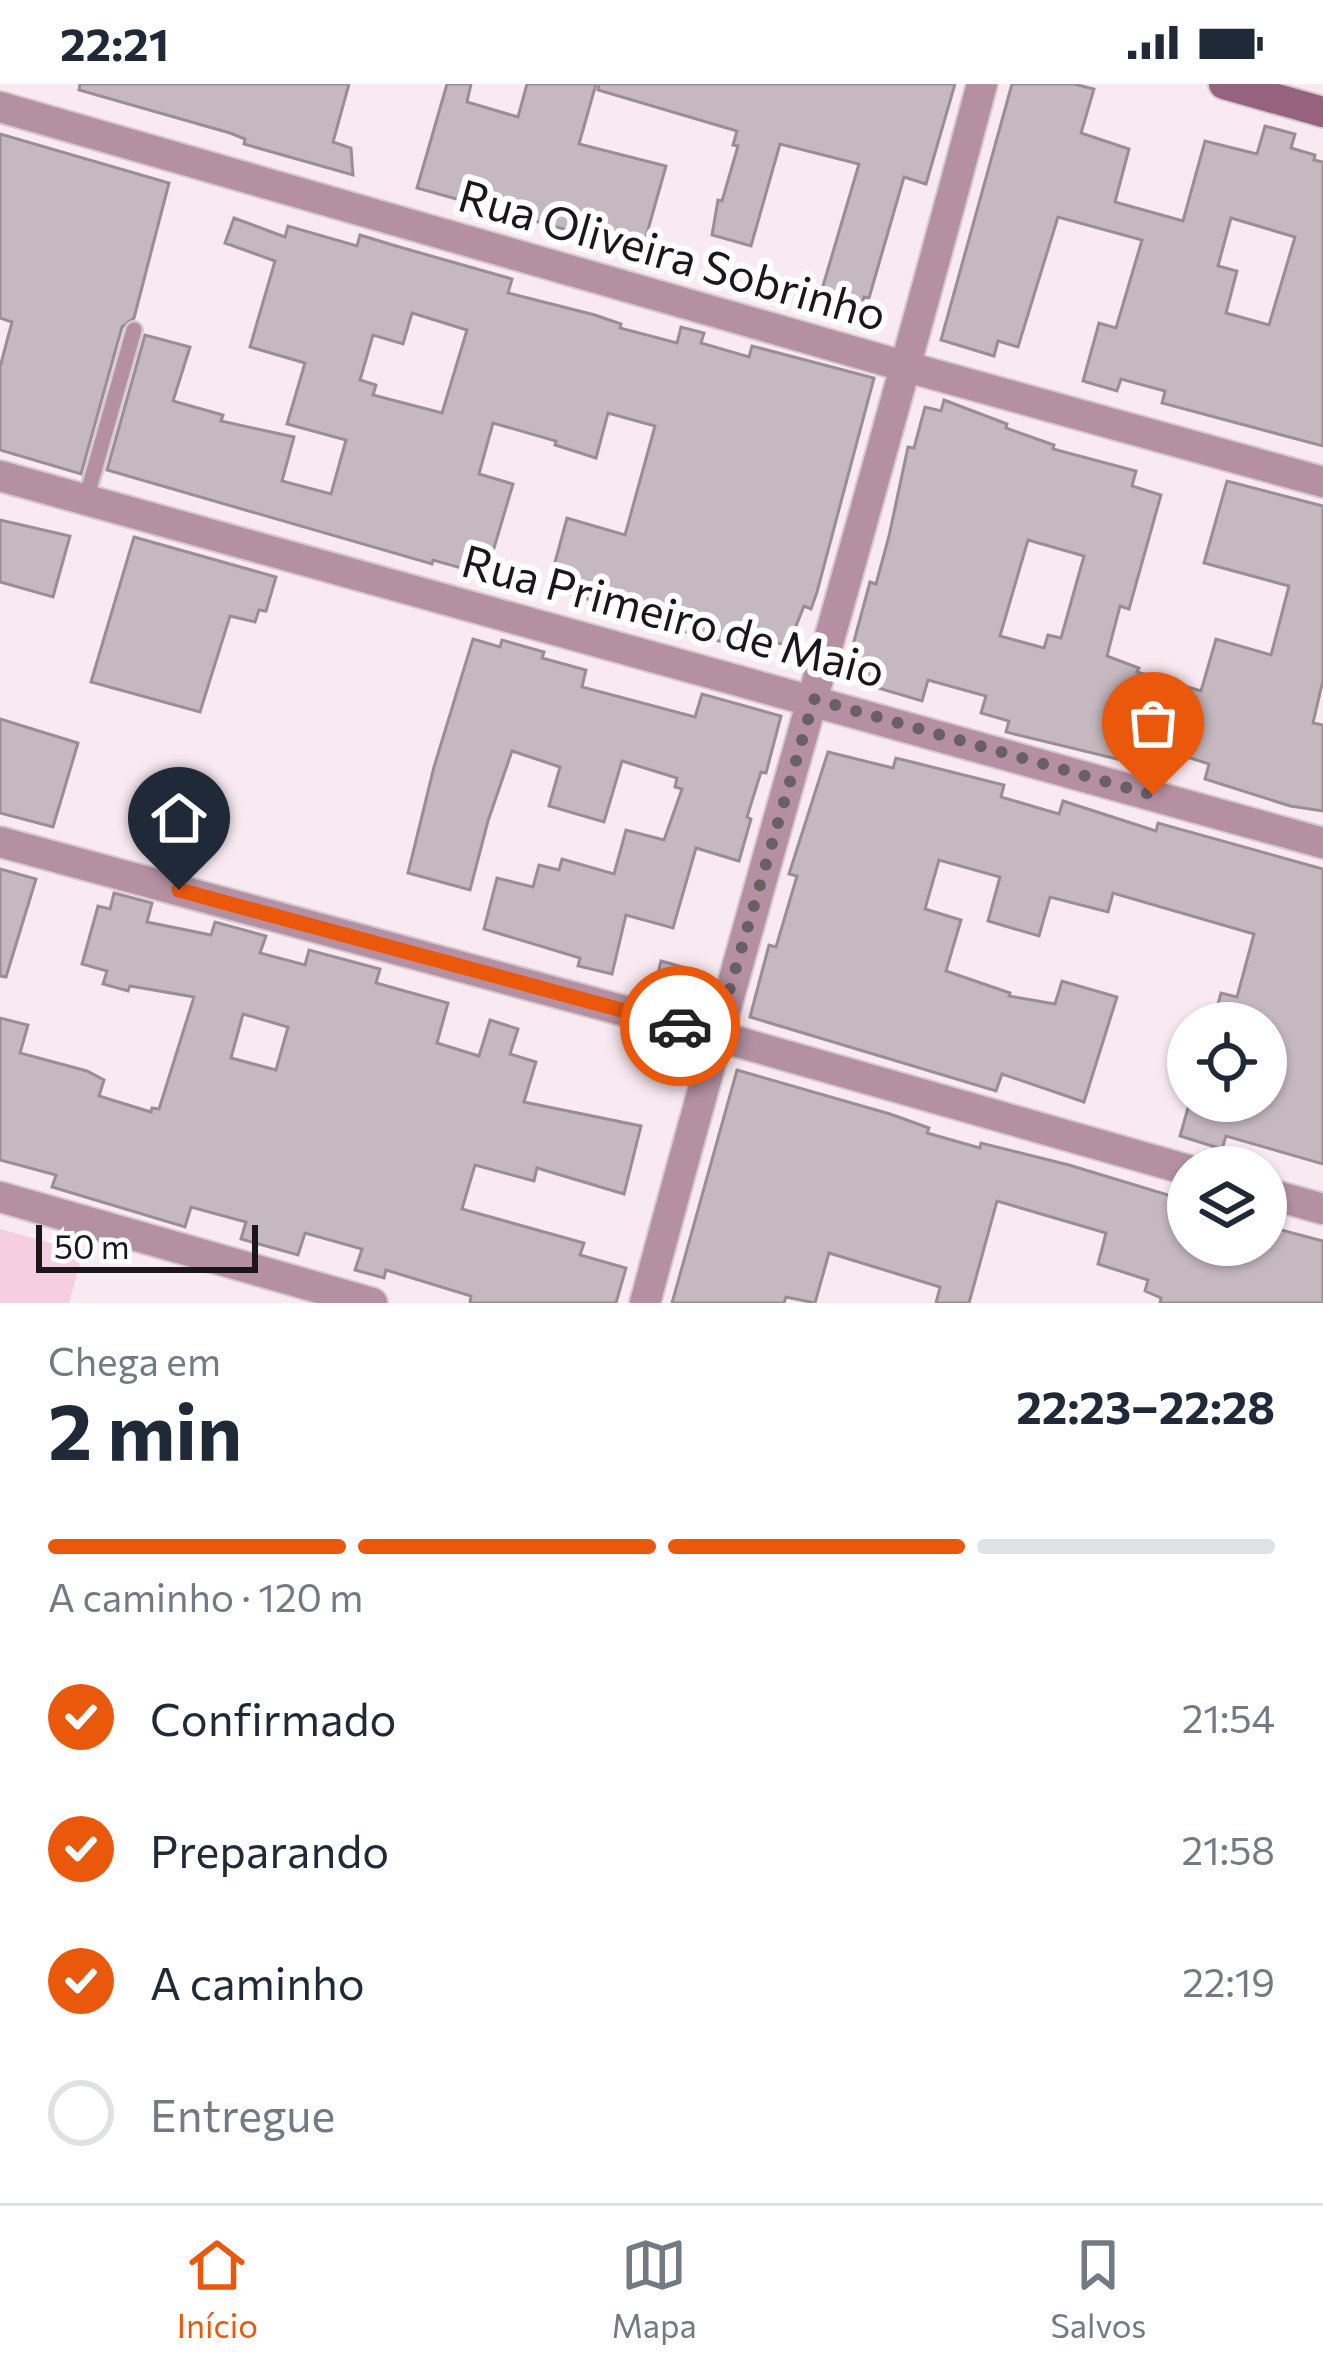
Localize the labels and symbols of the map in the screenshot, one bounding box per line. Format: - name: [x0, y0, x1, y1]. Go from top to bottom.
- street label: Rua Oliveira Sobrinho: [453, 166, 893, 340]
- street label: Rua Primeiro de Maio: [457, 531, 891, 697]
- pin: [1102, 672, 1204, 795]
- pin: [128, 767, 230, 890]
- courier: [620, 966, 740, 1086]
- scale bar: [36, 1219, 258, 1272]

